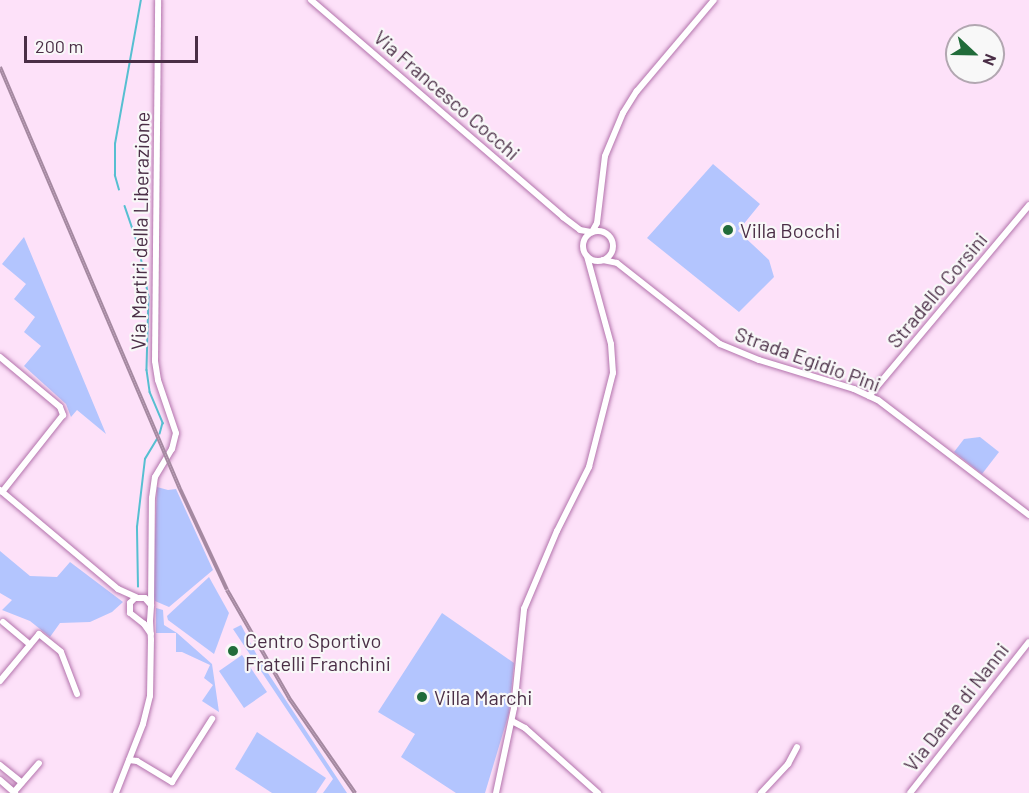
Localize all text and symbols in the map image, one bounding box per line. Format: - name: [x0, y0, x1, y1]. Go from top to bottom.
- scale bar: [27, 24, 201, 62]
- north arrow: [945, 24, 1005, 84]
- street label: Via Francesco Cocchi: [369, 25, 525, 165]
- text: 200 m: [35, 35, 83, 57]
- text: N: [980, 52, 1001, 69]
- street label: Via Martiri della Liberazione: [126, 112, 154, 350]
- place label: Villa Bocchi: [740, 218, 840, 242]
- marker: Villa Bocchi: [721, 223, 735, 237]
- street label: Stradello Corsini: [882, 228, 992, 352]
- street label: Strada Egidio Pini: [732, 322, 884, 396]
- place label: Centro Sportivo Fratelli Franchini: [245, 628, 391, 675]
- street label: Via Dante di Nanni: [898, 638, 1014, 776]
- marker: Centro Sportivo Fratelli Franchini: [226, 644, 240, 658]
- place label: Villa Marchi: [434, 685, 532, 709]
- marker: Villa Marchi: [415, 690, 429, 704]

